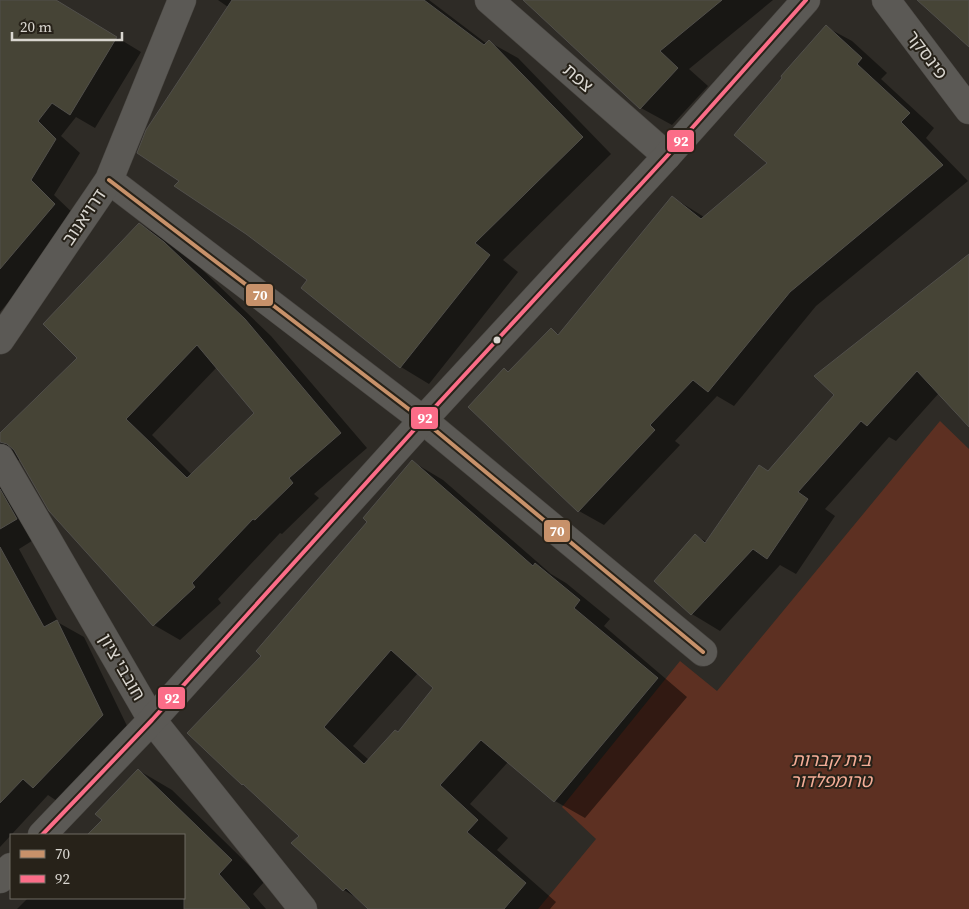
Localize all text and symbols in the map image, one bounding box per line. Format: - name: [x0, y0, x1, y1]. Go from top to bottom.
- scale bar: [12, 10, 122, 42]
- text: 20 m: [20, 16, 52, 37]
- street label: פינסקר: [901, 25, 954, 84]
- street label: צפת: [558, 57, 599, 98]
- line badge: 92: [666, 129, 695, 153]
- text: 92: [673, 131, 689, 151]
- street label: דרויאנוב: [56, 183, 112, 250]
- line badge: 70: [245, 283, 274, 307]
- text: 70: [252, 285, 268, 305]
- unlabelled marker: [492, 335, 502, 345]
- line badge: 92: [410, 406, 439, 430]
- text: 92: [417, 408, 433, 428]
- line badge: 70: [543, 519, 571, 543]
- text: 70: [549, 521, 565, 541]
- street label: חובבי ציון: [93, 629, 152, 705]
- line badge: 92: [157, 686, 186, 710]
- text: 92: [164, 688, 180, 708]
- park label: בית קברות טרומפלדור: [790, 747, 874, 793]
- legend: [10, 834, 185, 899]
- text: 70: [55, 843, 70, 864]
- text: 92: [55, 868, 70, 889]

